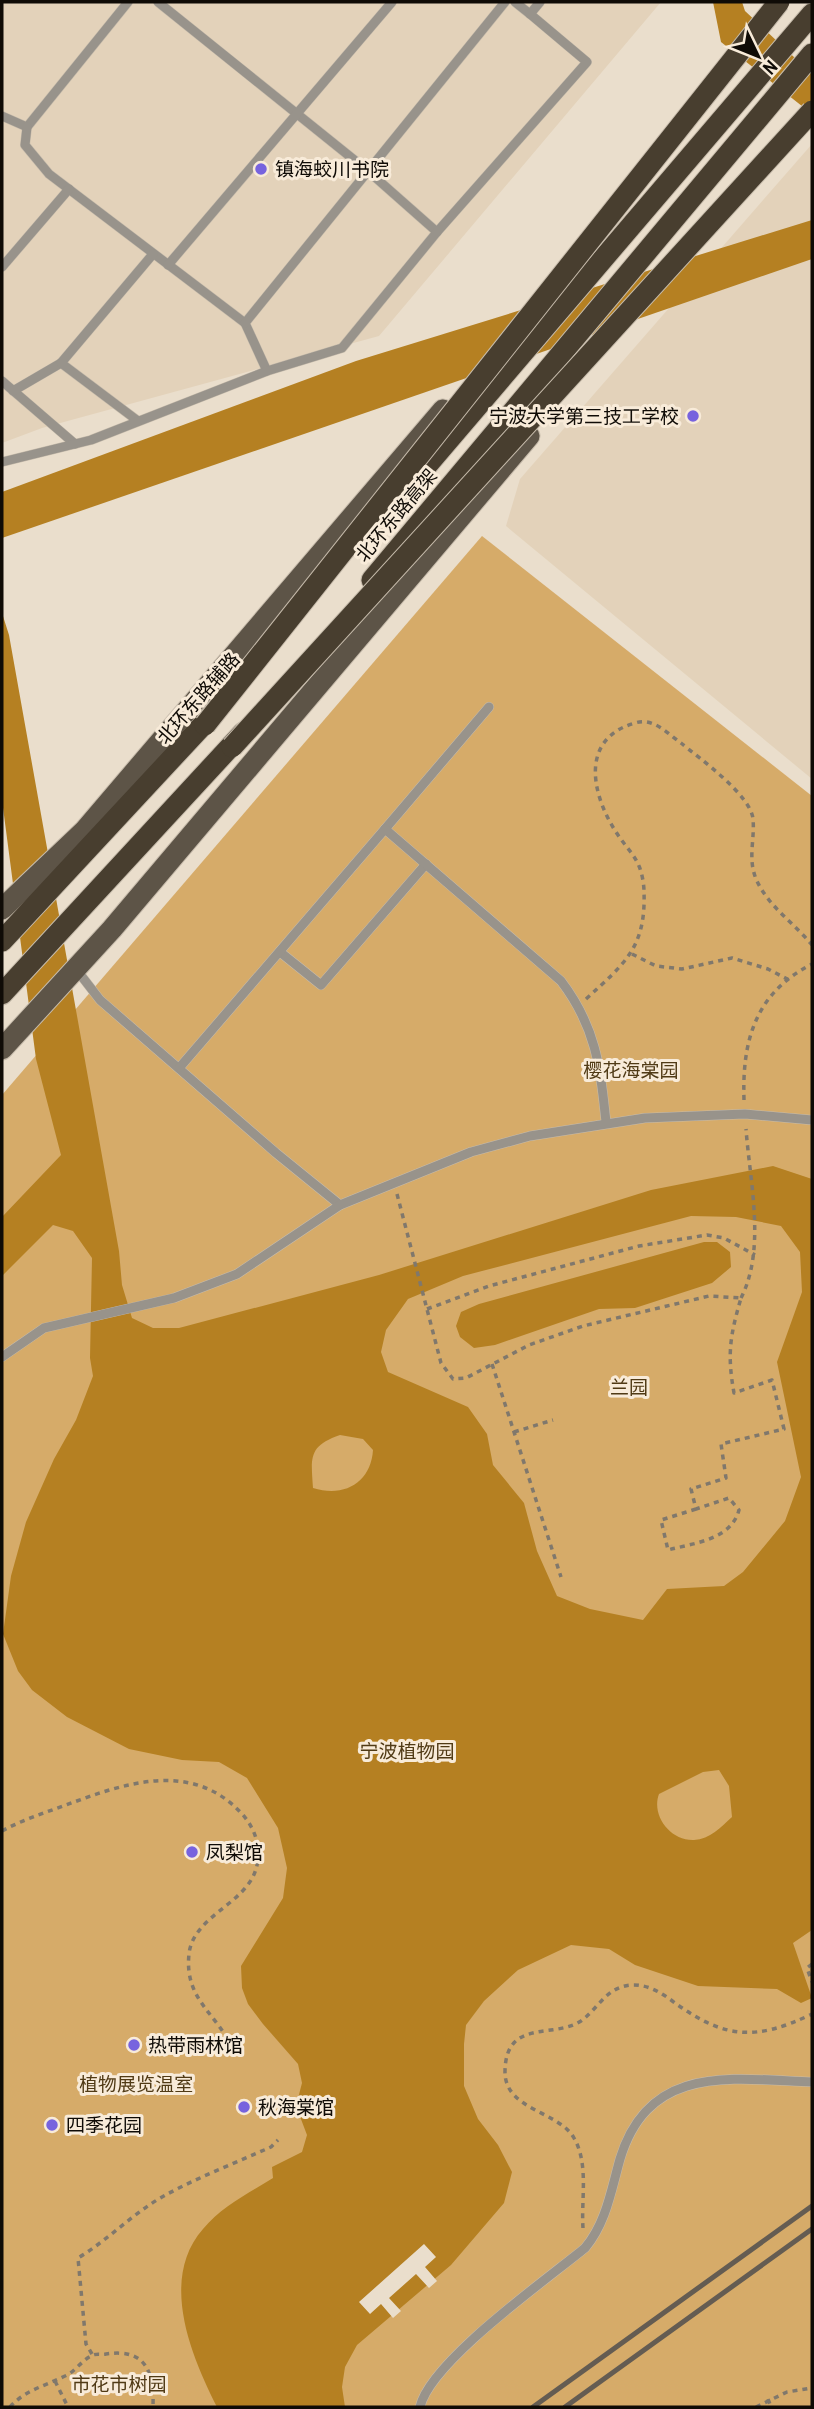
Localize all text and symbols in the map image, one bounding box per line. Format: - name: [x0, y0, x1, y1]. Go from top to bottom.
- north arrow: [723, 21, 793, 91]
- text: N: [757, 55, 784, 81]
- place label: 镇海蛟川书院: [275, 156, 389, 182]
- marker: 镇海蛟川书院: [253, 161, 269, 177]
- place label: 宁波大学第三技工学校: [489, 403, 679, 429]
- marker: 宁波大学第三技工学校: [685, 408, 701, 424]
- street label: 北环东路高架: [349, 463, 443, 567]
- street label: 北环东路辅路: [151, 646, 245, 750]
- park label: 樱花海棠园: [583, 1057, 679, 1083]
- park label: 兰园: [610, 1374, 648, 1400]
- park label: 宁波植物园: [359, 1738, 455, 1764]
- place label: 凤梨馆: [206, 1839, 263, 1865]
- marker: 凤梨馆: [184, 1844, 200, 1860]
- place label: 热带雨林馆: [148, 2032, 243, 2058]
- marker: 热带雨林馆: [126, 2037, 142, 2053]
- park label: 植物展览温室: [79, 2071, 193, 2097]
- place label: 秋海棠馆: [258, 2094, 334, 2120]
- marker: 秋海棠馆: [236, 2099, 252, 2115]
- place label: 四季花园: [66, 2112, 142, 2138]
- marker: 四季花园: [44, 2117, 60, 2133]
- park label: 市花市树园: [71, 2371, 167, 2397]

